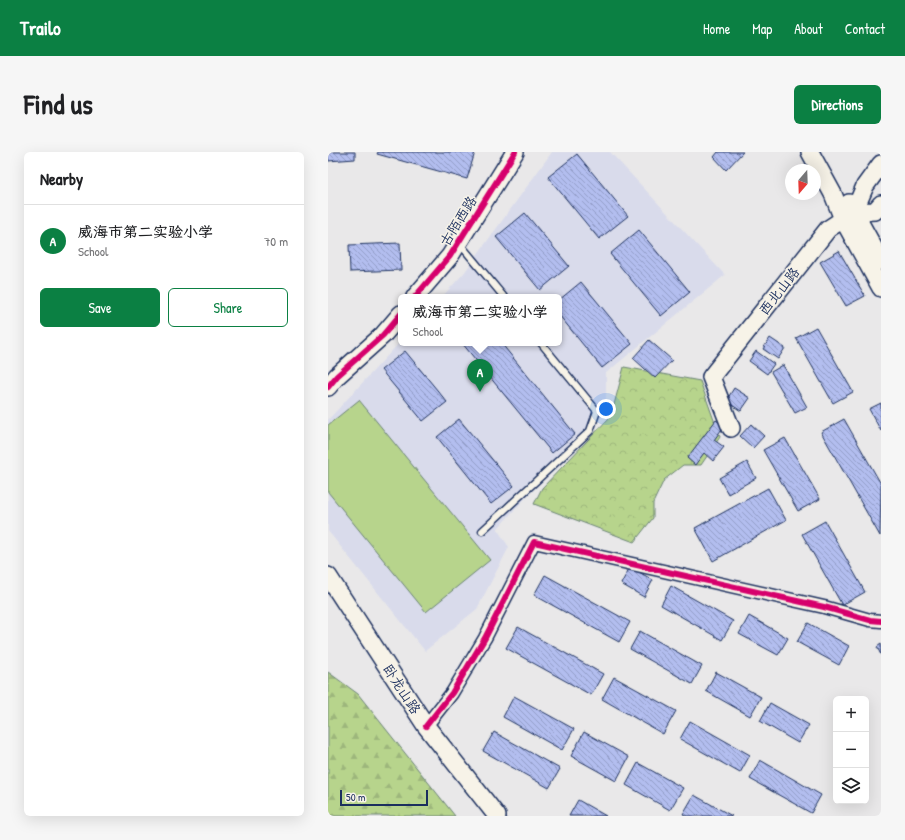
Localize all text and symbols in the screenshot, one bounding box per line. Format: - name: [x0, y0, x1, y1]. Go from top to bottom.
- text: Trailo: [20, 15, 61, 41]
- text: Home: [703, 19, 730, 38]
- text: Map: [752, 19, 772, 38]
- text: About: [794, 19, 823, 38]
- text: Contact: [845, 19, 885, 38]
- text: Find us: [24, 85, 93, 123]
- button: Directions: [794, 85, 881, 124]
- north arrow: [785, 164, 821, 200]
- text: Nearby: [40, 167, 83, 190]
- street label: 古陌西路: [435, 192, 480, 250]
- text: 威海市第二实验小学: [78, 221, 213, 242]
- text: A: [50, 232, 56, 250]
- text: 70 m: [264, 232, 288, 250]
- text: School: [78, 242, 108, 260]
- street label: 西北山路: [754, 263, 803, 319]
- button: Save: [40, 288, 160, 327]
- button: Share: [168, 288, 288, 327]
- popup: [398, 294, 562, 346]
- text: 威海市第二实验小学: [412, 301, 548, 322]
- text: School: [412, 322, 443, 340]
- pin: A: [467, 359, 493, 392]
- your location: [596, 399, 616, 419]
- street label: 卧龙山路: [379, 660, 426, 717]
- map controls: [833, 696, 869, 804]
- button: +: [833, 696, 869, 732]
- button: −: [833, 732, 869, 768]
- button: layers: [833, 768, 869, 804]
- scale bar: [340, 788, 428, 807]
- text: 50 m: [346, 790, 366, 804]

